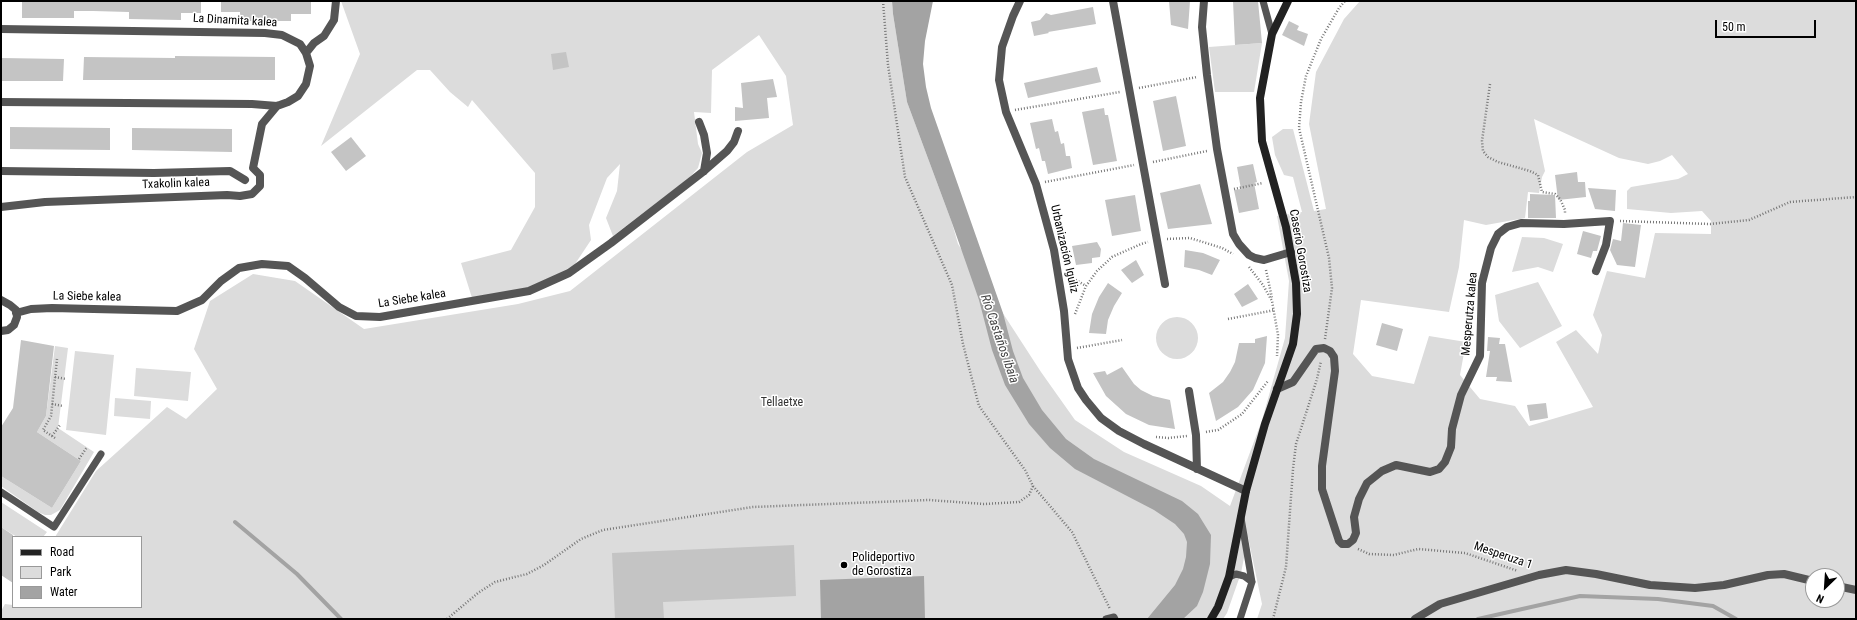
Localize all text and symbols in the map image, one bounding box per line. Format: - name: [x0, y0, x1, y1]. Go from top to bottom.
- street label: La Dinamita kalea: [192, 12, 278, 30]
- scale bar: [1717, 12, 1818, 38]
- text: 50 m: [1722, 20, 1746, 34]
- street label: Txakolin kalea: [142, 176, 210, 192]
- street label: Urbanización Iguliz: [1047, 204, 1081, 294]
- street label: Caserio Gorostiza: [1286, 208, 1314, 294]
- street label: Mesperutza kalea: [1459, 272, 1481, 356]
- street label: La Siebe kalea: [377, 287, 447, 311]
- street label: La Siebe kalea: [53, 289, 121, 305]
- water label: Río Castaños ibaia: [977, 293, 1021, 385]
- park label: Tellaetxe: [761, 396, 803, 410]
- legend: [12, 536, 142, 608]
- street label: Mesperuza 1: [1472, 539, 1534, 573]
- text: Road: [50, 545, 74, 559]
- place label: Polideportivo de Gorostiza: [852, 551, 915, 579]
- marker: Polideportivo de Gorostiza: [839, 560, 849, 570]
- text: Park: [50, 565, 71, 579]
- north arrow: [1805, 568, 1845, 608]
- text: Water: [50, 585, 78, 599]
- text: N: [1814, 591, 1826, 606]

